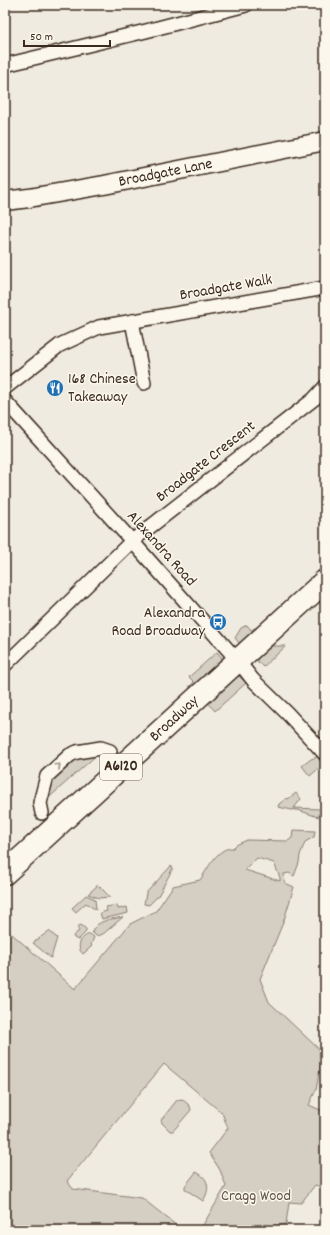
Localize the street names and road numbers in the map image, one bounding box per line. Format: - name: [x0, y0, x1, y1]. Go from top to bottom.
- street label: Broadgate Lane: [116, 152, 214, 193]
- street label: Broadgate Walk: [178, 269, 274, 307]
- street label: Broadgate Crescent: [151, 416, 261, 508]
- street label: Alexandra Road: [121, 506, 201, 592]
- street label: Broadway: [144, 690, 204, 747]
- road number: A6120: [100, 754, 142, 780]

